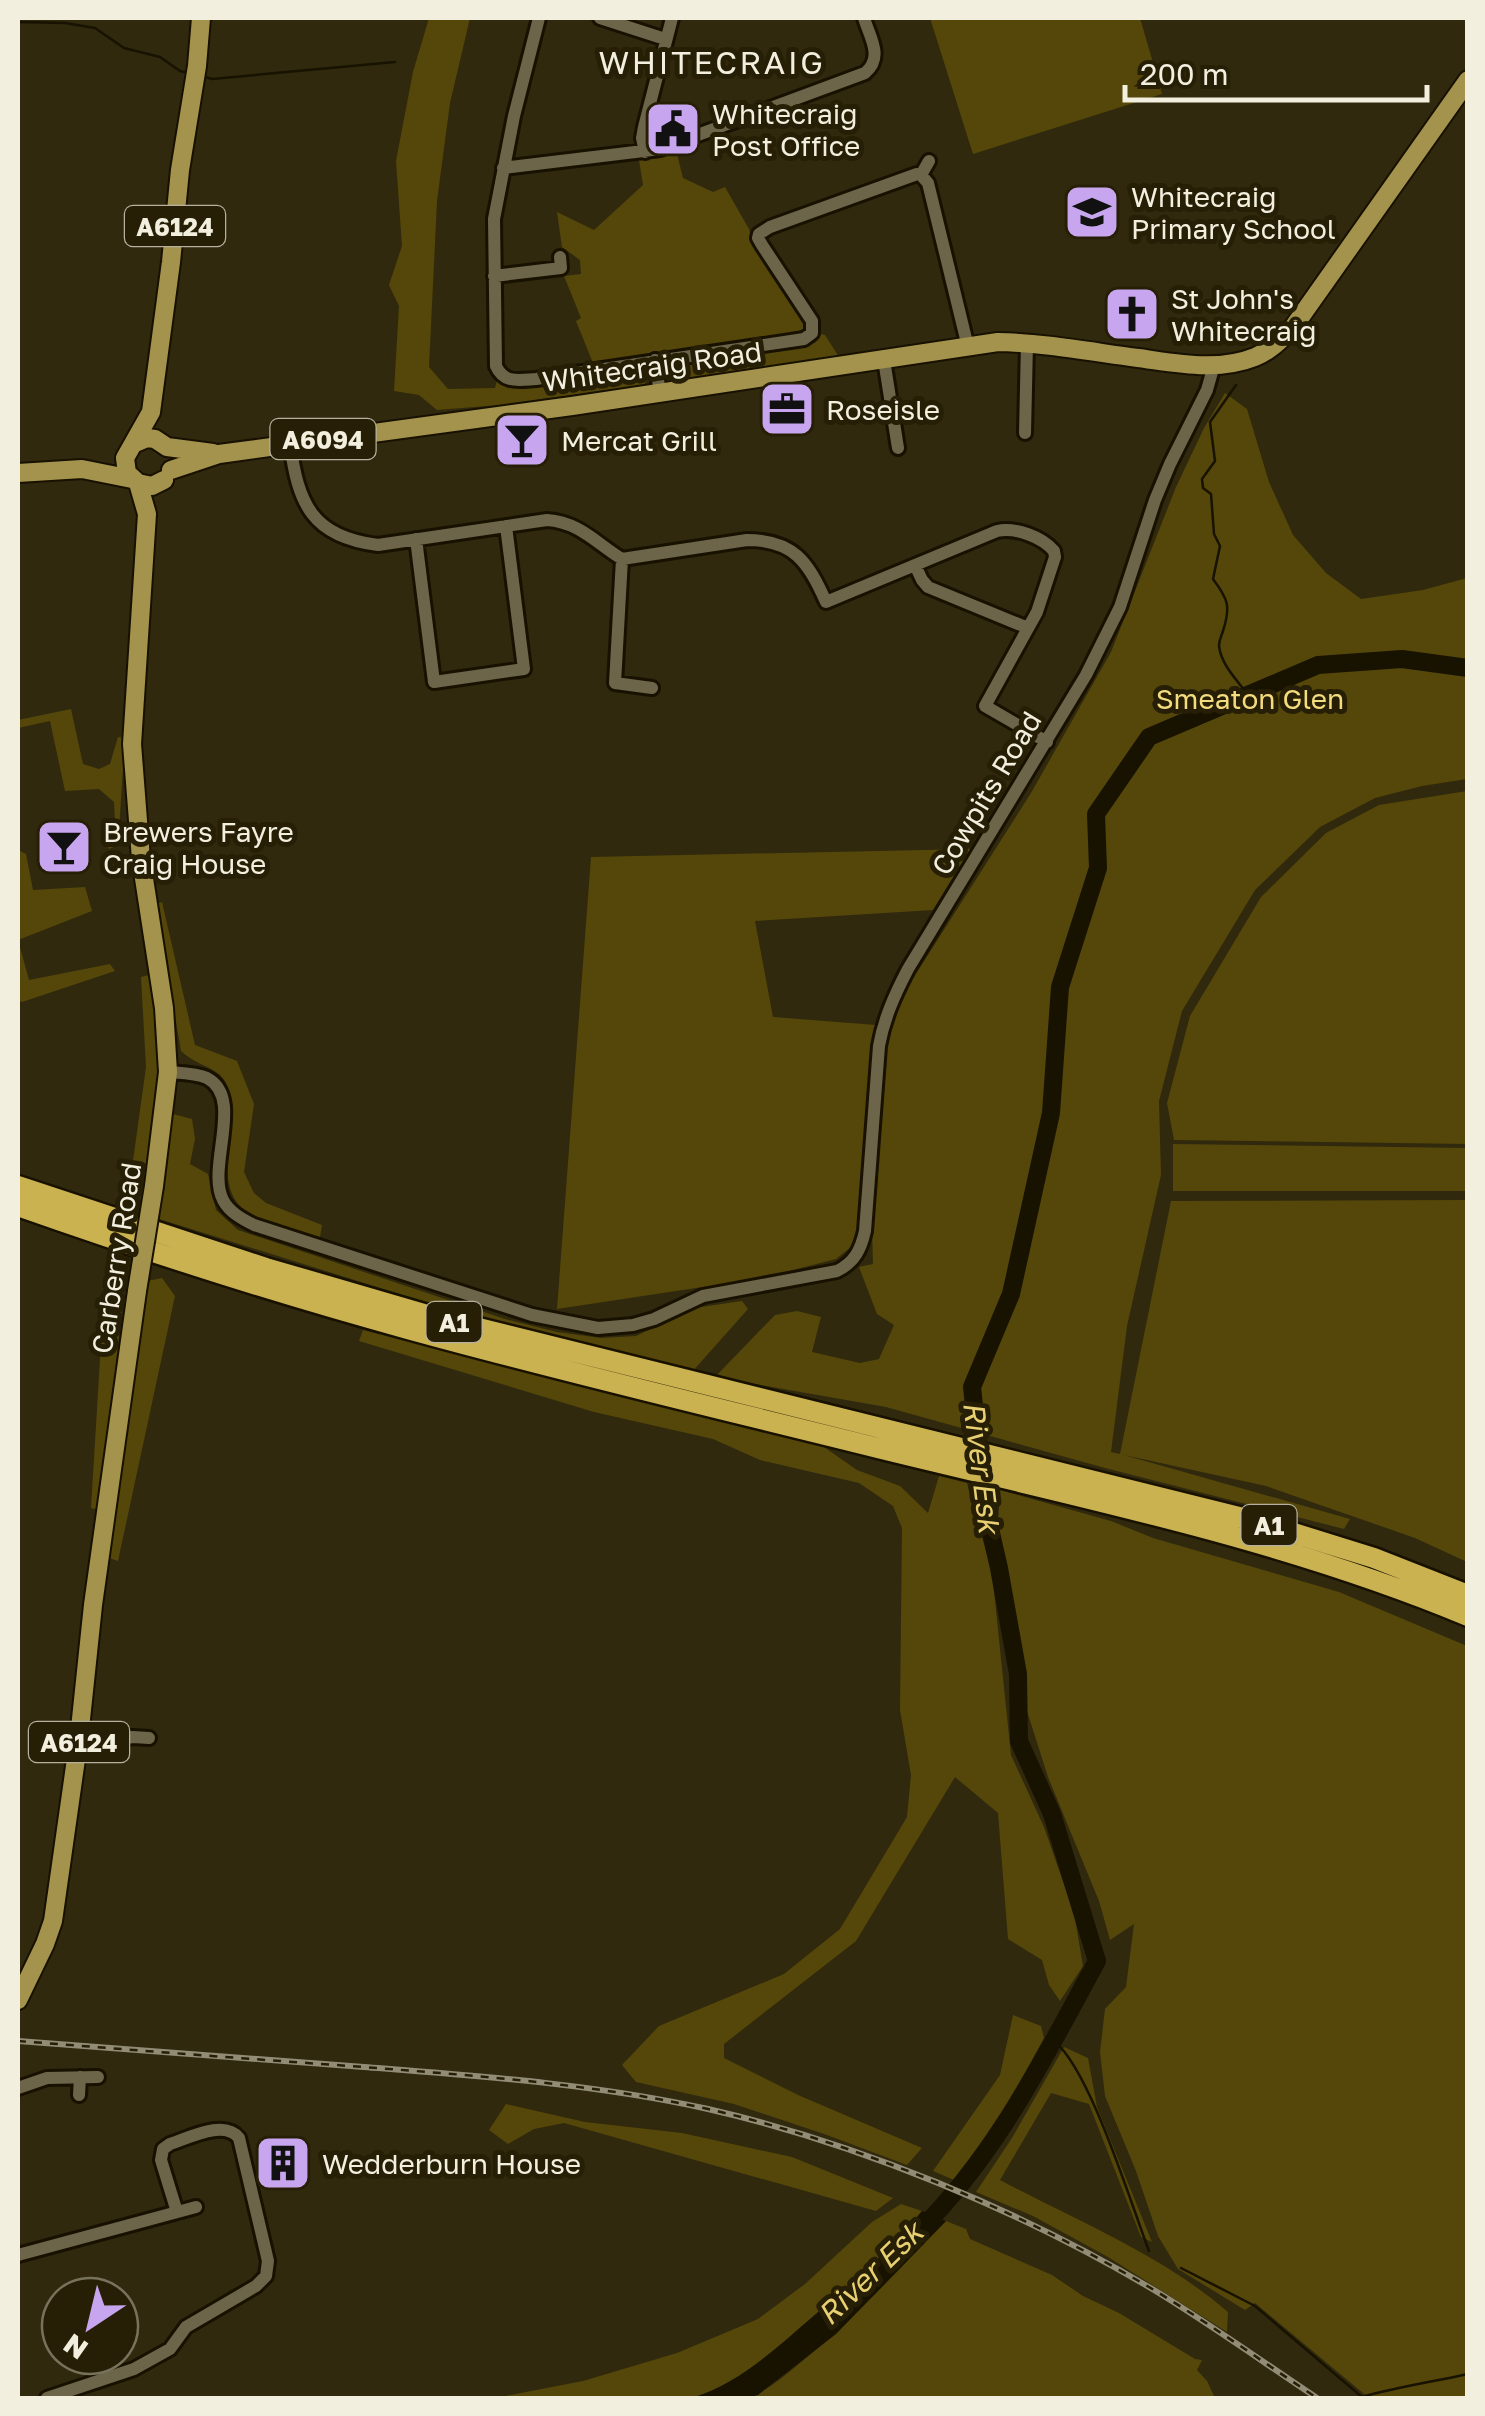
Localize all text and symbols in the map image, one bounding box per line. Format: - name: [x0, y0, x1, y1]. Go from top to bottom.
- scale bar: [1125, 40, 1428, 102]
- district label: WHITECRAIG: [599, 43, 825, 81]
- text: 200 m: [1140, 56, 1229, 92]
- place label: Whitecraig Post Office: [712, 97, 860, 162]
- public building icon: Whitecraig Post Office: [643, 99, 703, 159]
- place label: Whitecraig Primary School: [1131, 180, 1336, 245]
- school or university icon: Whitecraig Primary School: [1062, 182, 1122, 242]
- road number: A6124: [125, 206, 225, 246]
- place label: St John's Whitecraig: [1171, 282, 1317, 347]
- church icon: St John's Whitecraig: [1102, 284, 1162, 344]
- street label: Whitecraig Road: [540, 334, 764, 398]
- office icon: Roseisle: [757, 379, 817, 439]
- place label: Roseisle: [826, 393, 940, 426]
- bar icon: Mercat Grill: [492, 410, 552, 470]
- road number: A6094: [270, 419, 376, 459]
- place label: Mercat Grill: [561, 424, 717, 457]
- park label: Smeaton Glen: [1156, 682, 1344, 715]
- street label: Cowpits Road: [924, 705, 1048, 881]
- place label: Brewers Fayre Craig House: [103, 815, 294, 880]
- bar icon: Brewers Fayre Craig House: [34, 817, 94, 877]
- street label: Carberry Road: [85, 1160, 147, 1356]
- road number: A1: [426, 1302, 482, 1342]
- water label: River Esk: [956, 1399, 1008, 1538]
- road number: A1: [1242, 1505, 1296, 1545]
- road number: A6124: [29, 1722, 129, 1762]
- building icon: Wedderburn House: [253, 2133, 313, 2193]
- place label: Wedderburn House: [322, 2147, 581, 2180]
- water label: River Esk: [810, 2212, 932, 2332]
- north arrow: [40, 2276, 140, 2376]
- text: N: [57, 2327, 94, 2367]

